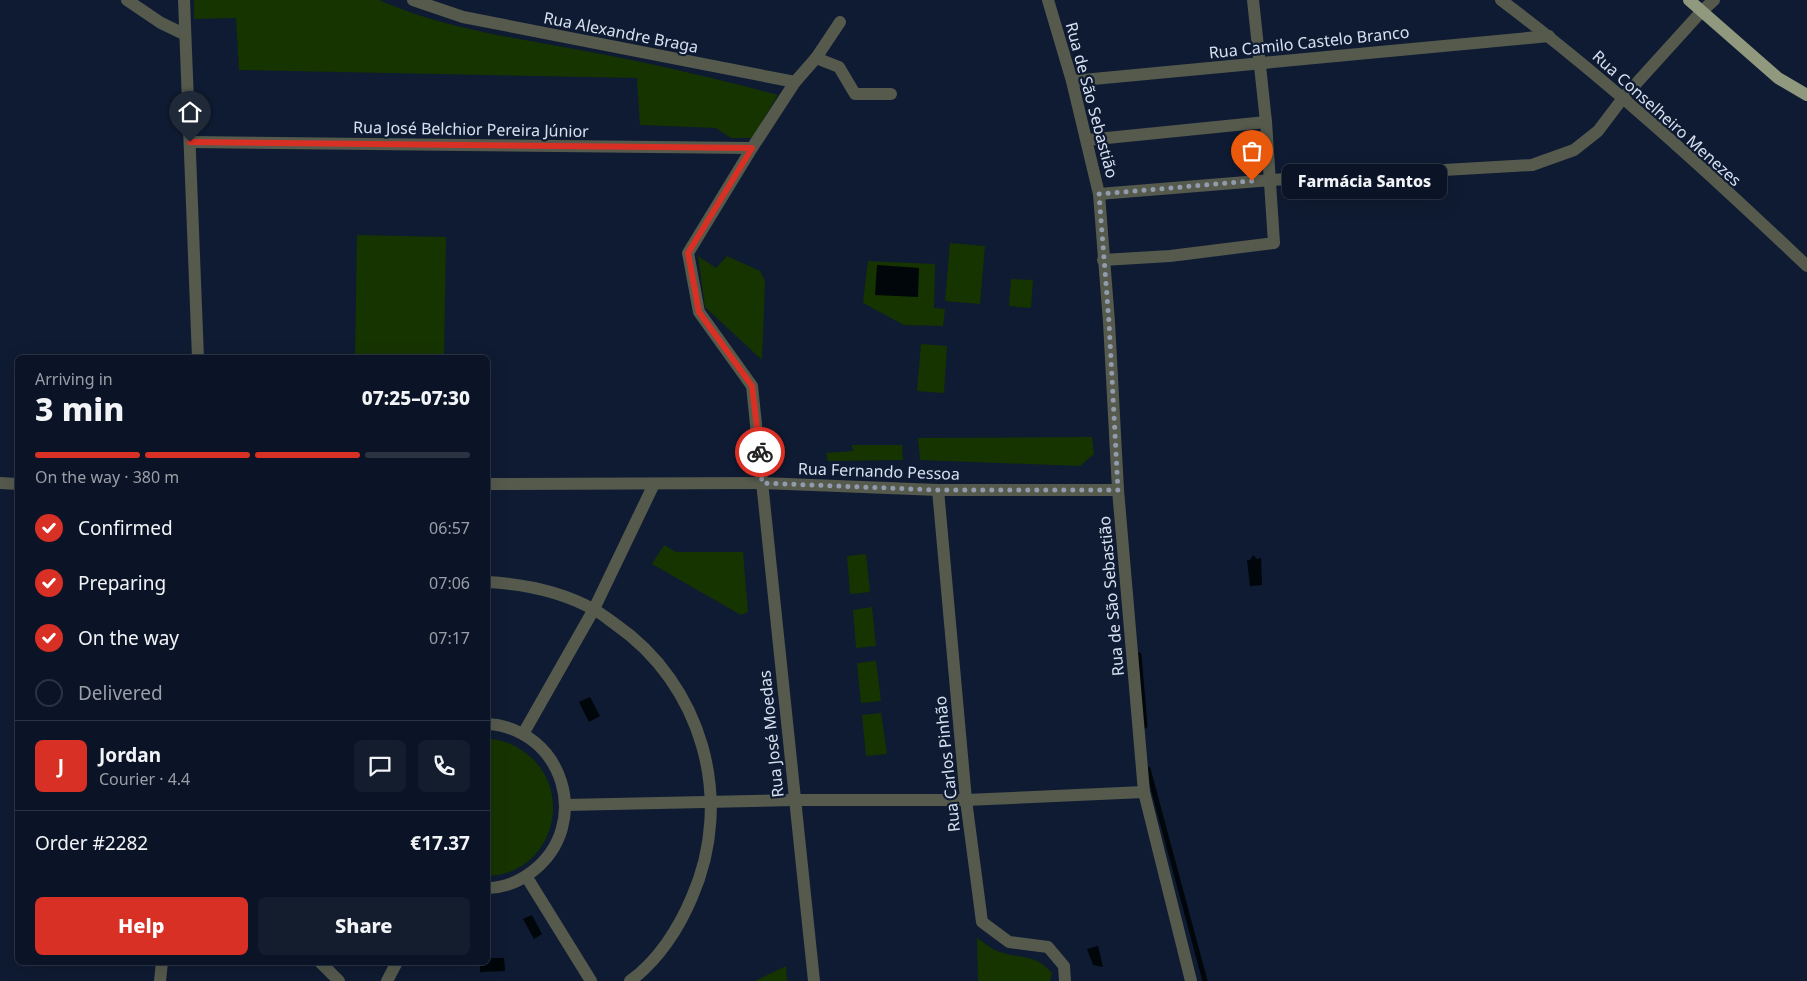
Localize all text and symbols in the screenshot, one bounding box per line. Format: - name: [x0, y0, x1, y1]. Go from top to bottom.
- street label: Rua Alexandre Braga: [542, 6, 700, 58]
- street label: Rua de São Sebastião: [1061, 20, 1123, 180]
- street label: Rua Camilo Castelo Branco: [1208, 21, 1410, 63]
- street label: Rua Conselheiro Menezes: [1588, 45, 1746, 191]
- pin: [169, 91, 211, 142]
- icon: home: [176, 98, 204, 126]
- street label: Rua José Belchior Pereira Júnior: [353, 116, 589, 142]
- pin: [1231, 130, 1273, 181]
- icon: bag: [1238, 137, 1266, 165]
- callout: Farmácia Santos: [1282, 164, 1447, 198]
- text: Farmácia Santos: [1298, 170, 1431, 192]
- text: Arriving in: [35, 368, 113, 390]
- text: 07:25–07:30: [362, 385, 470, 411]
- text: 3 min: [35, 387, 124, 430]
- courier: [735, 427, 785, 477]
- icon: bike: [746, 438, 774, 466]
- street label: Rua Fernando Pessoa: [798, 457, 960, 485]
- text: On the way · 380 m: [35, 466, 179, 488]
- icon: check: [35, 514, 63, 542]
- text: Confirmed: [78, 515, 173, 541]
- street label: Rua de São Sebastião: [1093, 515, 1129, 677]
- text: 06:57: [429, 517, 470, 539]
- icon: check: [35, 569, 63, 597]
- text: Preparing: [78, 570, 166, 596]
- text: 07:06: [429, 572, 470, 594]
- icon: check: [35, 624, 63, 652]
- text: On the way: [78, 625, 179, 651]
- text: 07:17: [429, 627, 470, 649]
- street label: Rua José Moedas: [753, 669, 789, 799]
- text: Delivered: [78, 680, 163, 706]
- street label: Rua Carlos Pinhão: [929, 695, 965, 833]
- button: chat: [354, 740, 406, 792]
- button: phone: [418, 740, 470, 792]
- text: Jordan: [99, 742, 161, 768]
- text: J: [58, 753, 64, 779]
- text: Courier · 4.4: [99, 768, 190, 790]
- text: Order #2282: [35, 830, 148, 856]
- text: €17.37: [410, 830, 470, 856]
- button: Help: [35, 897, 248, 955]
- button: Share: [258, 897, 470, 955]

